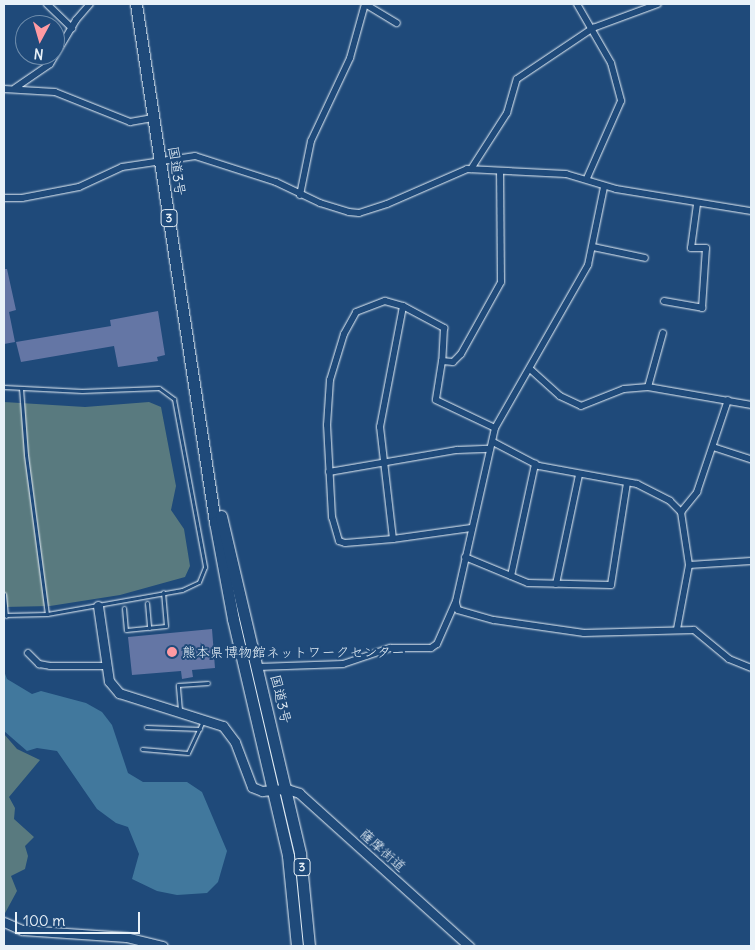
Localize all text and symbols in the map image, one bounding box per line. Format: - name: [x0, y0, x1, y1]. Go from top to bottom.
- north arrow: [15, 15, 65, 65]
- text: N: [33, 44, 44, 63]
- street label: 国道3号: [165, 145, 189, 197]
- road number: 3: [160, 208, 178, 228]
- place label: 熊本県博物館ネットワークセンター: [182, 644, 406, 660]
- marker: 熊本県博物館ネットワークセンター: [166, 646, 178, 658]
- street label: 国道3号: [267, 673, 295, 725]
- street label: 薩摩街道: [357, 825, 409, 875]
- road number: 3: [293, 858, 311, 876]
- scale bar: [18, 902, 142, 934]
- text: 100 m: [23, 911, 65, 930]

